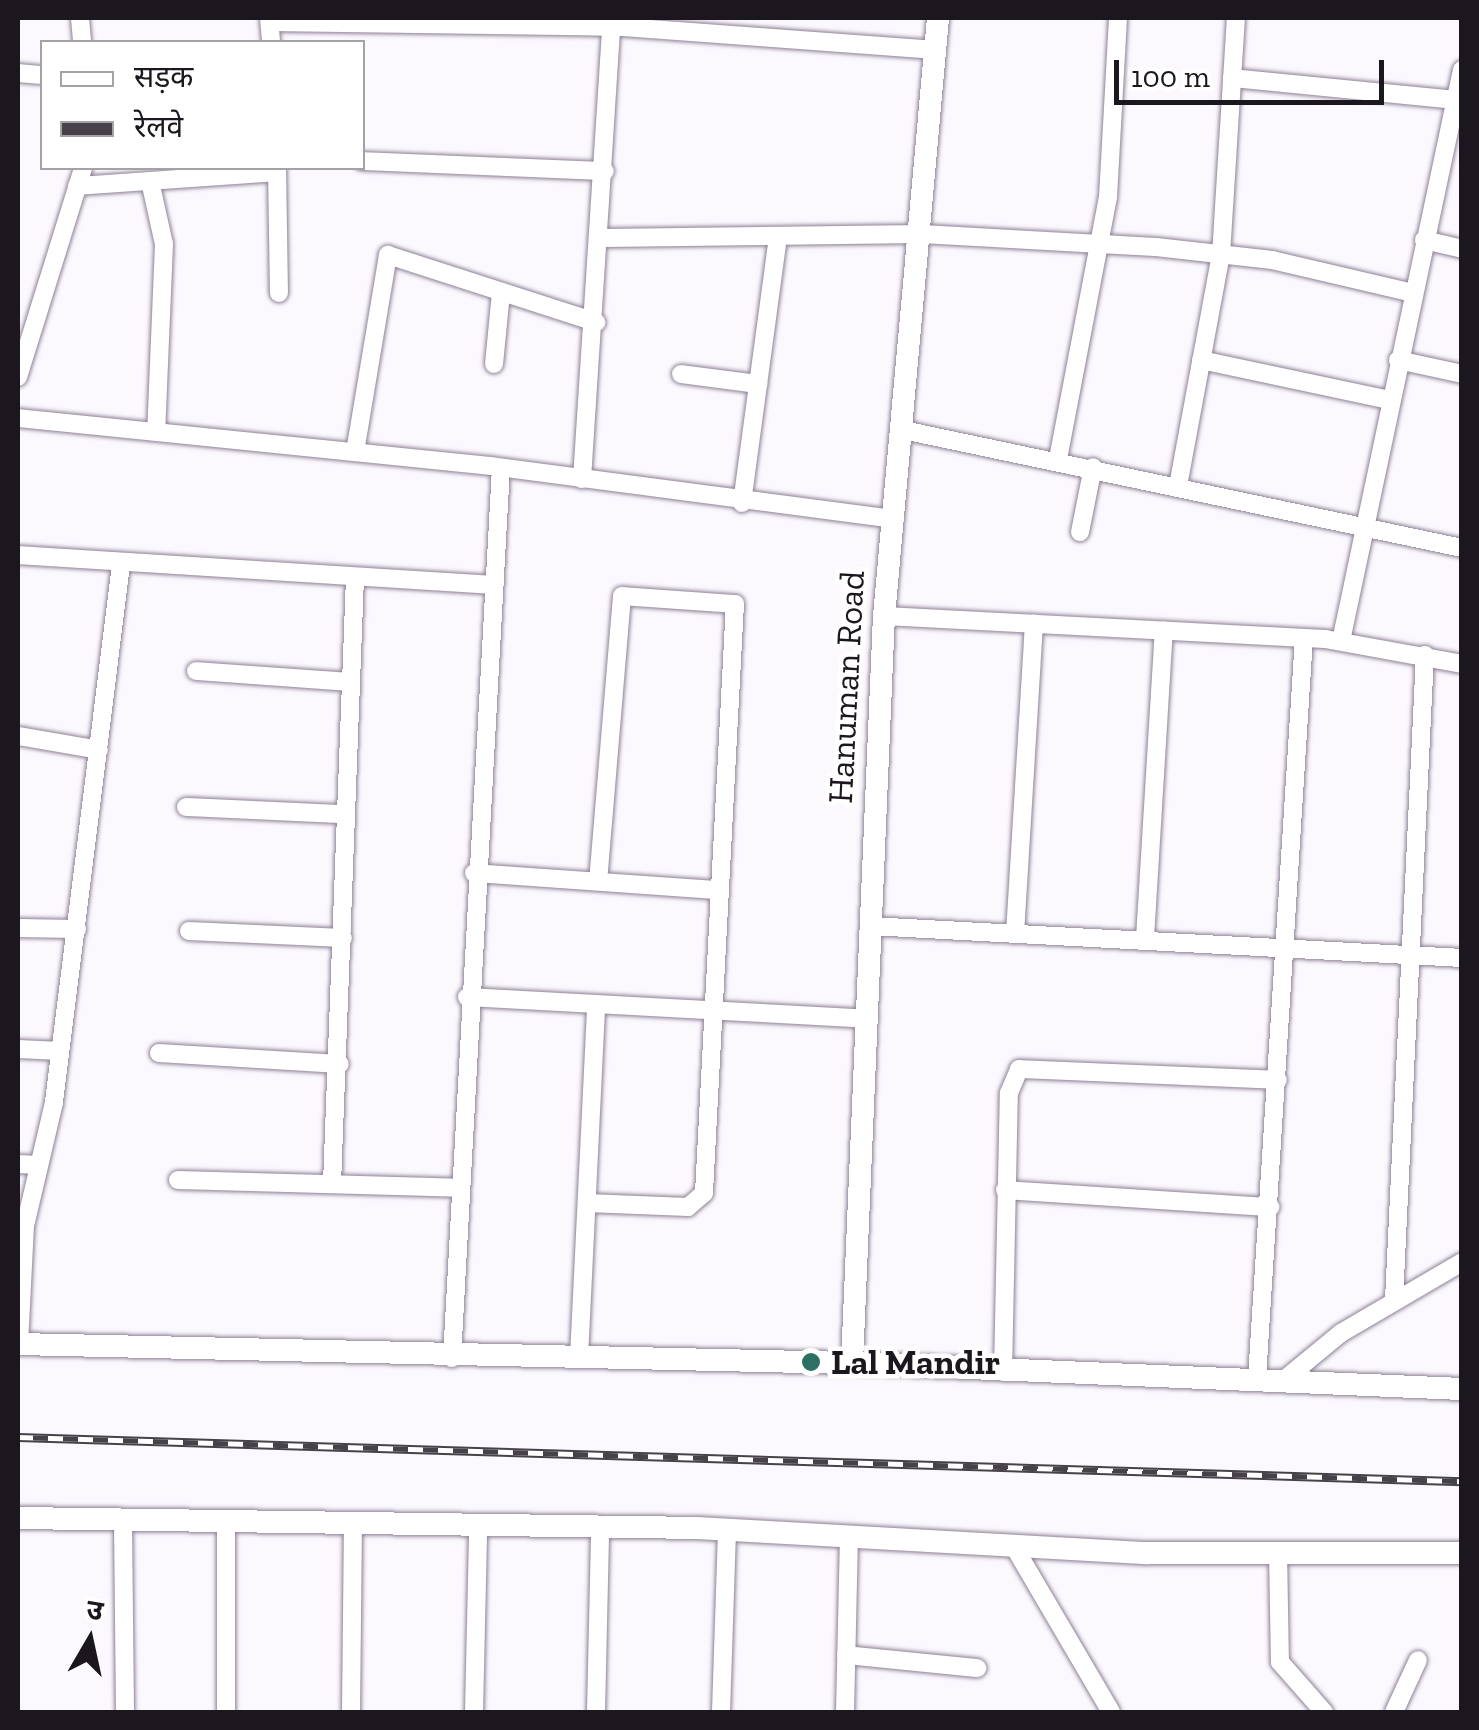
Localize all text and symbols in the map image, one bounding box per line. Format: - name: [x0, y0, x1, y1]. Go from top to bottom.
- legend: [40, 40, 365, 170]
- scale bar: [1119, 40, 1389, 102]
- text: सड़क: [134, 59, 193, 95]
- text: 100 m: [1131, 59, 1210, 95]
- text: रेलवे: [134, 109, 183, 145]
- street label: Hanuman Road: [819, 570, 873, 804]
- place label: Lal Mandir: [831, 1341, 1000, 1383]
- marker: Lal Mandir: [800, 1351, 822, 1373]
- north arrow: [40, 1590, 140, 1690]
- text: उ: [84, 1592, 105, 1627]

